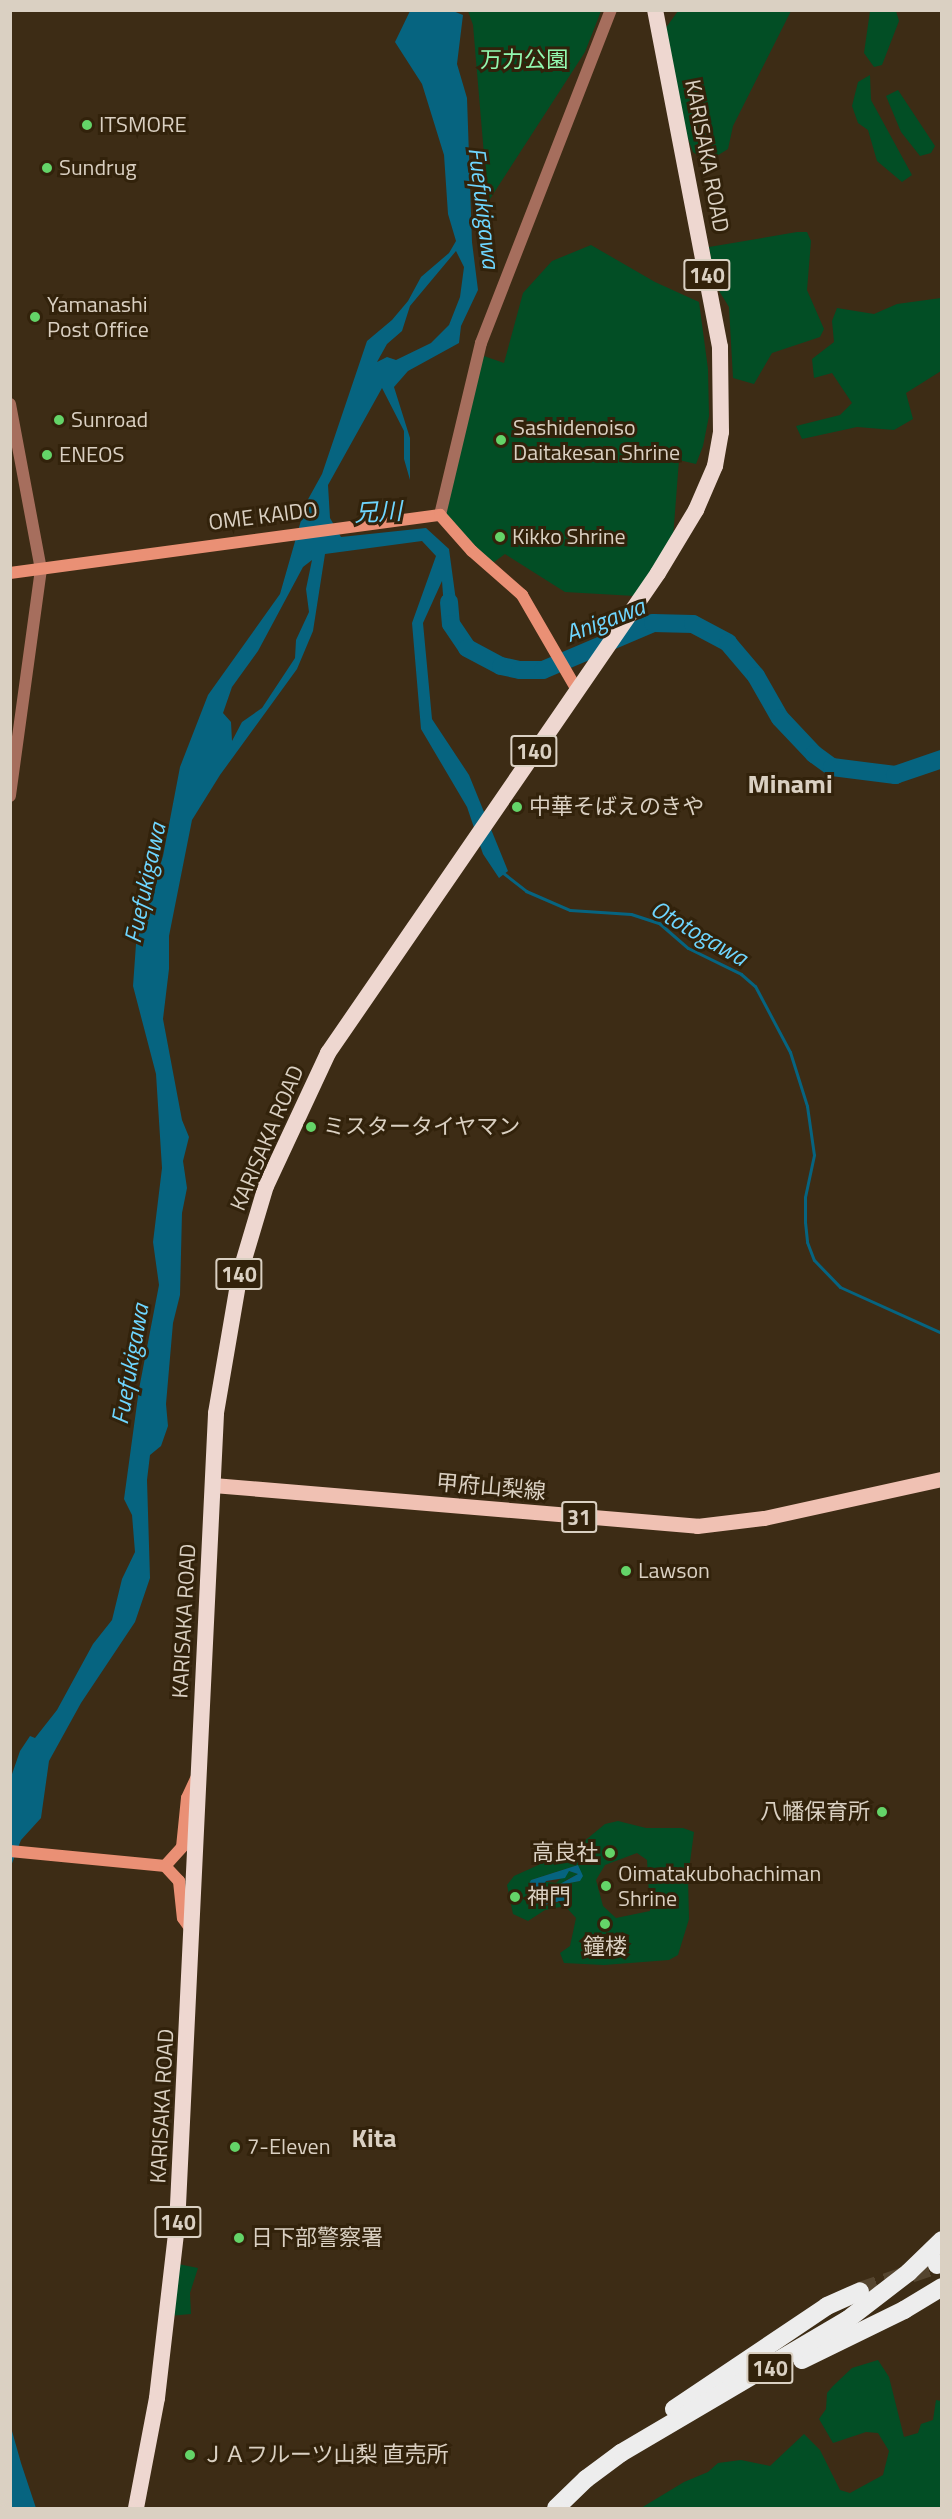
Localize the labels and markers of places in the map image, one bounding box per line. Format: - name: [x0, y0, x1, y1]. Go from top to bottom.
- place label: ITSMORE: [99, 112, 187, 138]
- marker: ITSMORE: [80, 118, 94, 132]
- place label: Sundrug: [59, 155, 137, 181]
- marker: Sundrug: [40, 161, 54, 175]
- place label: Yamanashi Post Office: [47, 291, 149, 342]
- marker: Yamanashi Post Office: [28, 310, 42, 324]
- place label: Sunroad: [71, 407, 148, 433]
- marker: Sunroad: [52, 413, 66, 427]
- place label: Sashidenoiso Daitakesan Shrine: [513, 414, 680, 466]
- marker: Sashidenoiso Daitakesan Shrine: [494, 433, 508, 447]
- place label: ENEOS: [59, 442, 124, 468]
- marker: ENEOS: [40, 448, 54, 462]
- place label: Kikko Shrine: [512, 524, 626, 550]
- marker: Kikko Shrine: [493, 530, 507, 544]
- place label: 中華そばえのきや: [529, 794, 705, 820]
- marker: 中華そばえのきや: [510, 800, 524, 814]
- place label: ミスタータイヤマン: [323, 1114, 521, 1140]
- marker: ミスタータイヤマン: [304, 1120, 318, 1134]
- place label: Lawson: [638, 1558, 710, 1584]
- marker: Lawson: [619, 1564, 633, 1578]
- place label: 八幡保育所: [760, 1799, 870, 1825]
- marker: 八幡保育所: [875, 1805, 889, 1819]
- place label: 高良社: [532, 1840, 598, 1866]
- marker: 高良社: [603, 1846, 617, 1860]
- place label: Oimatakubohachiman Shrine: [618, 1860, 821, 1912]
- marker: Oimatakubohachiman Shrine: [599, 1879, 613, 1893]
- place label: 神門: [527, 1884, 571, 1910]
- marker: 神門: [508, 1890, 522, 1904]
- marker: 鐘楼: [598, 1917, 612, 1931]
- place label: 鐘楼: [583, 1934, 627, 1960]
- place label: 7-Eleven: [247, 2134, 330, 2160]
- marker: 7-Eleven: [228, 2140, 242, 2154]
- place label: 日下部警察署: [251, 2225, 383, 2251]
- marker: 日下部警察署: [232, 2231, 246, 2245]
- place label: ＪＡフルーツ山梨 直売所: [202, 2442, 449, 2468]
- marker: ＪＡフルーツ山梨 直売所: [183, 2448, 197, 2462]

